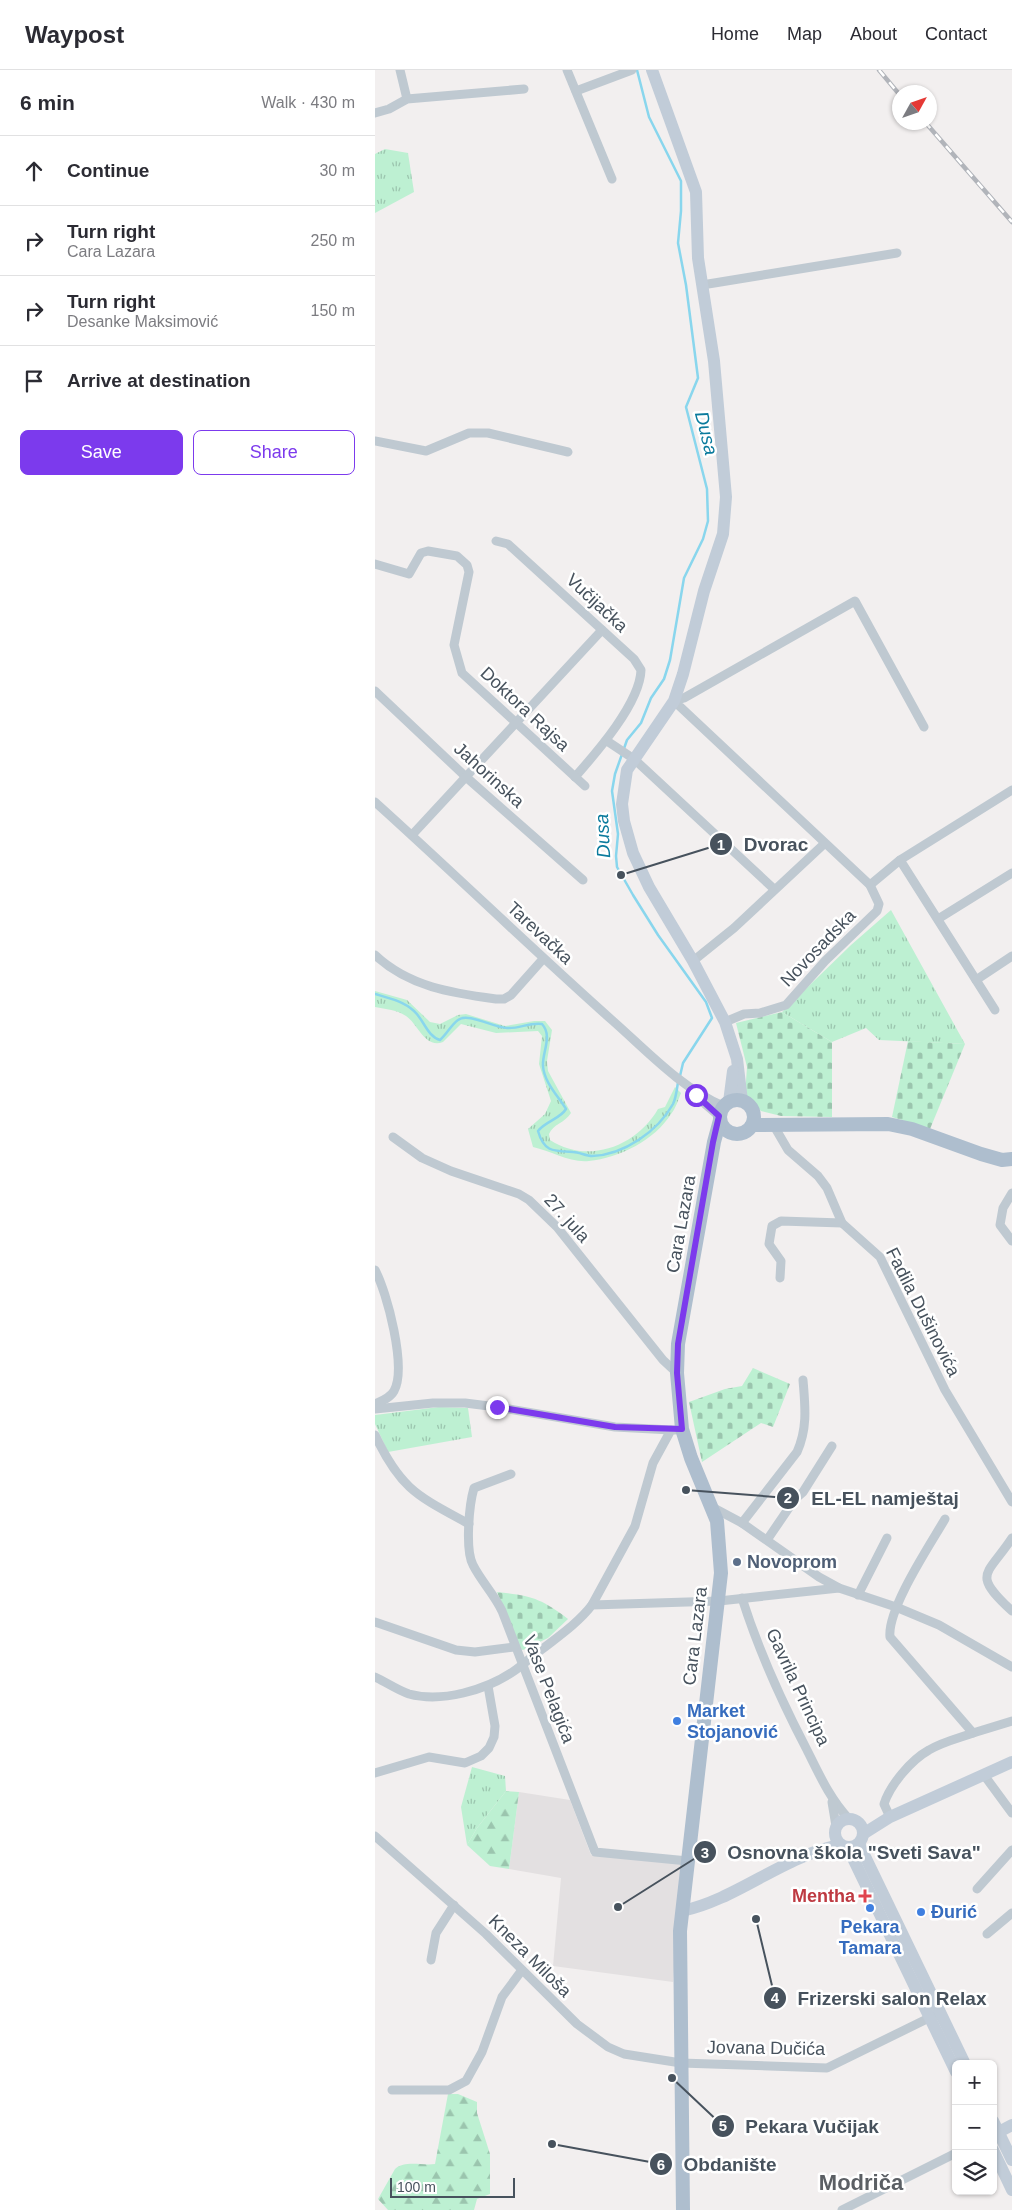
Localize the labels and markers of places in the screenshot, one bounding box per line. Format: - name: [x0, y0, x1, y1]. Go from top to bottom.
- callout: Dvorac: [709, 827, 818, 861]
- callout: EL-EL namještaj: [776, 1481, 969, 1515]
- place label: Novoprom: [747, 1552, 837, 1572]
- marker: Novoprom: [731, 1556, 743, 1568]
- place label: Market Stojanović: [687, 1701, 778, 1742]
- marker: Market Stojanović: [671, 1715, 683, 1727]
- callout: Osnovna škola "Sveti Sava": [692, 1835, 991, 1869]
- place label: Mentha: [792, 1886, 856, 1906]
- marker: Mentha: [859, 1890, 871, 1902]
- marker: Pekara Tamara: [864, 1902, 876, 1914]
- place label: Đurić: [931, 1902, 977, 1922]
- marker: Đurić: [915, 1906, 927, 1918]
- place label: Pekara Tamara: [839, 1917, 902, 1958]
- callout: Frizerski salon Relax: [762, 1981, 996, 2015]
- callout: Pekara Vučijak: [711, 2109, 889, 2143]
- callout: Obdanište: [648, 2147, 786, 2181]

